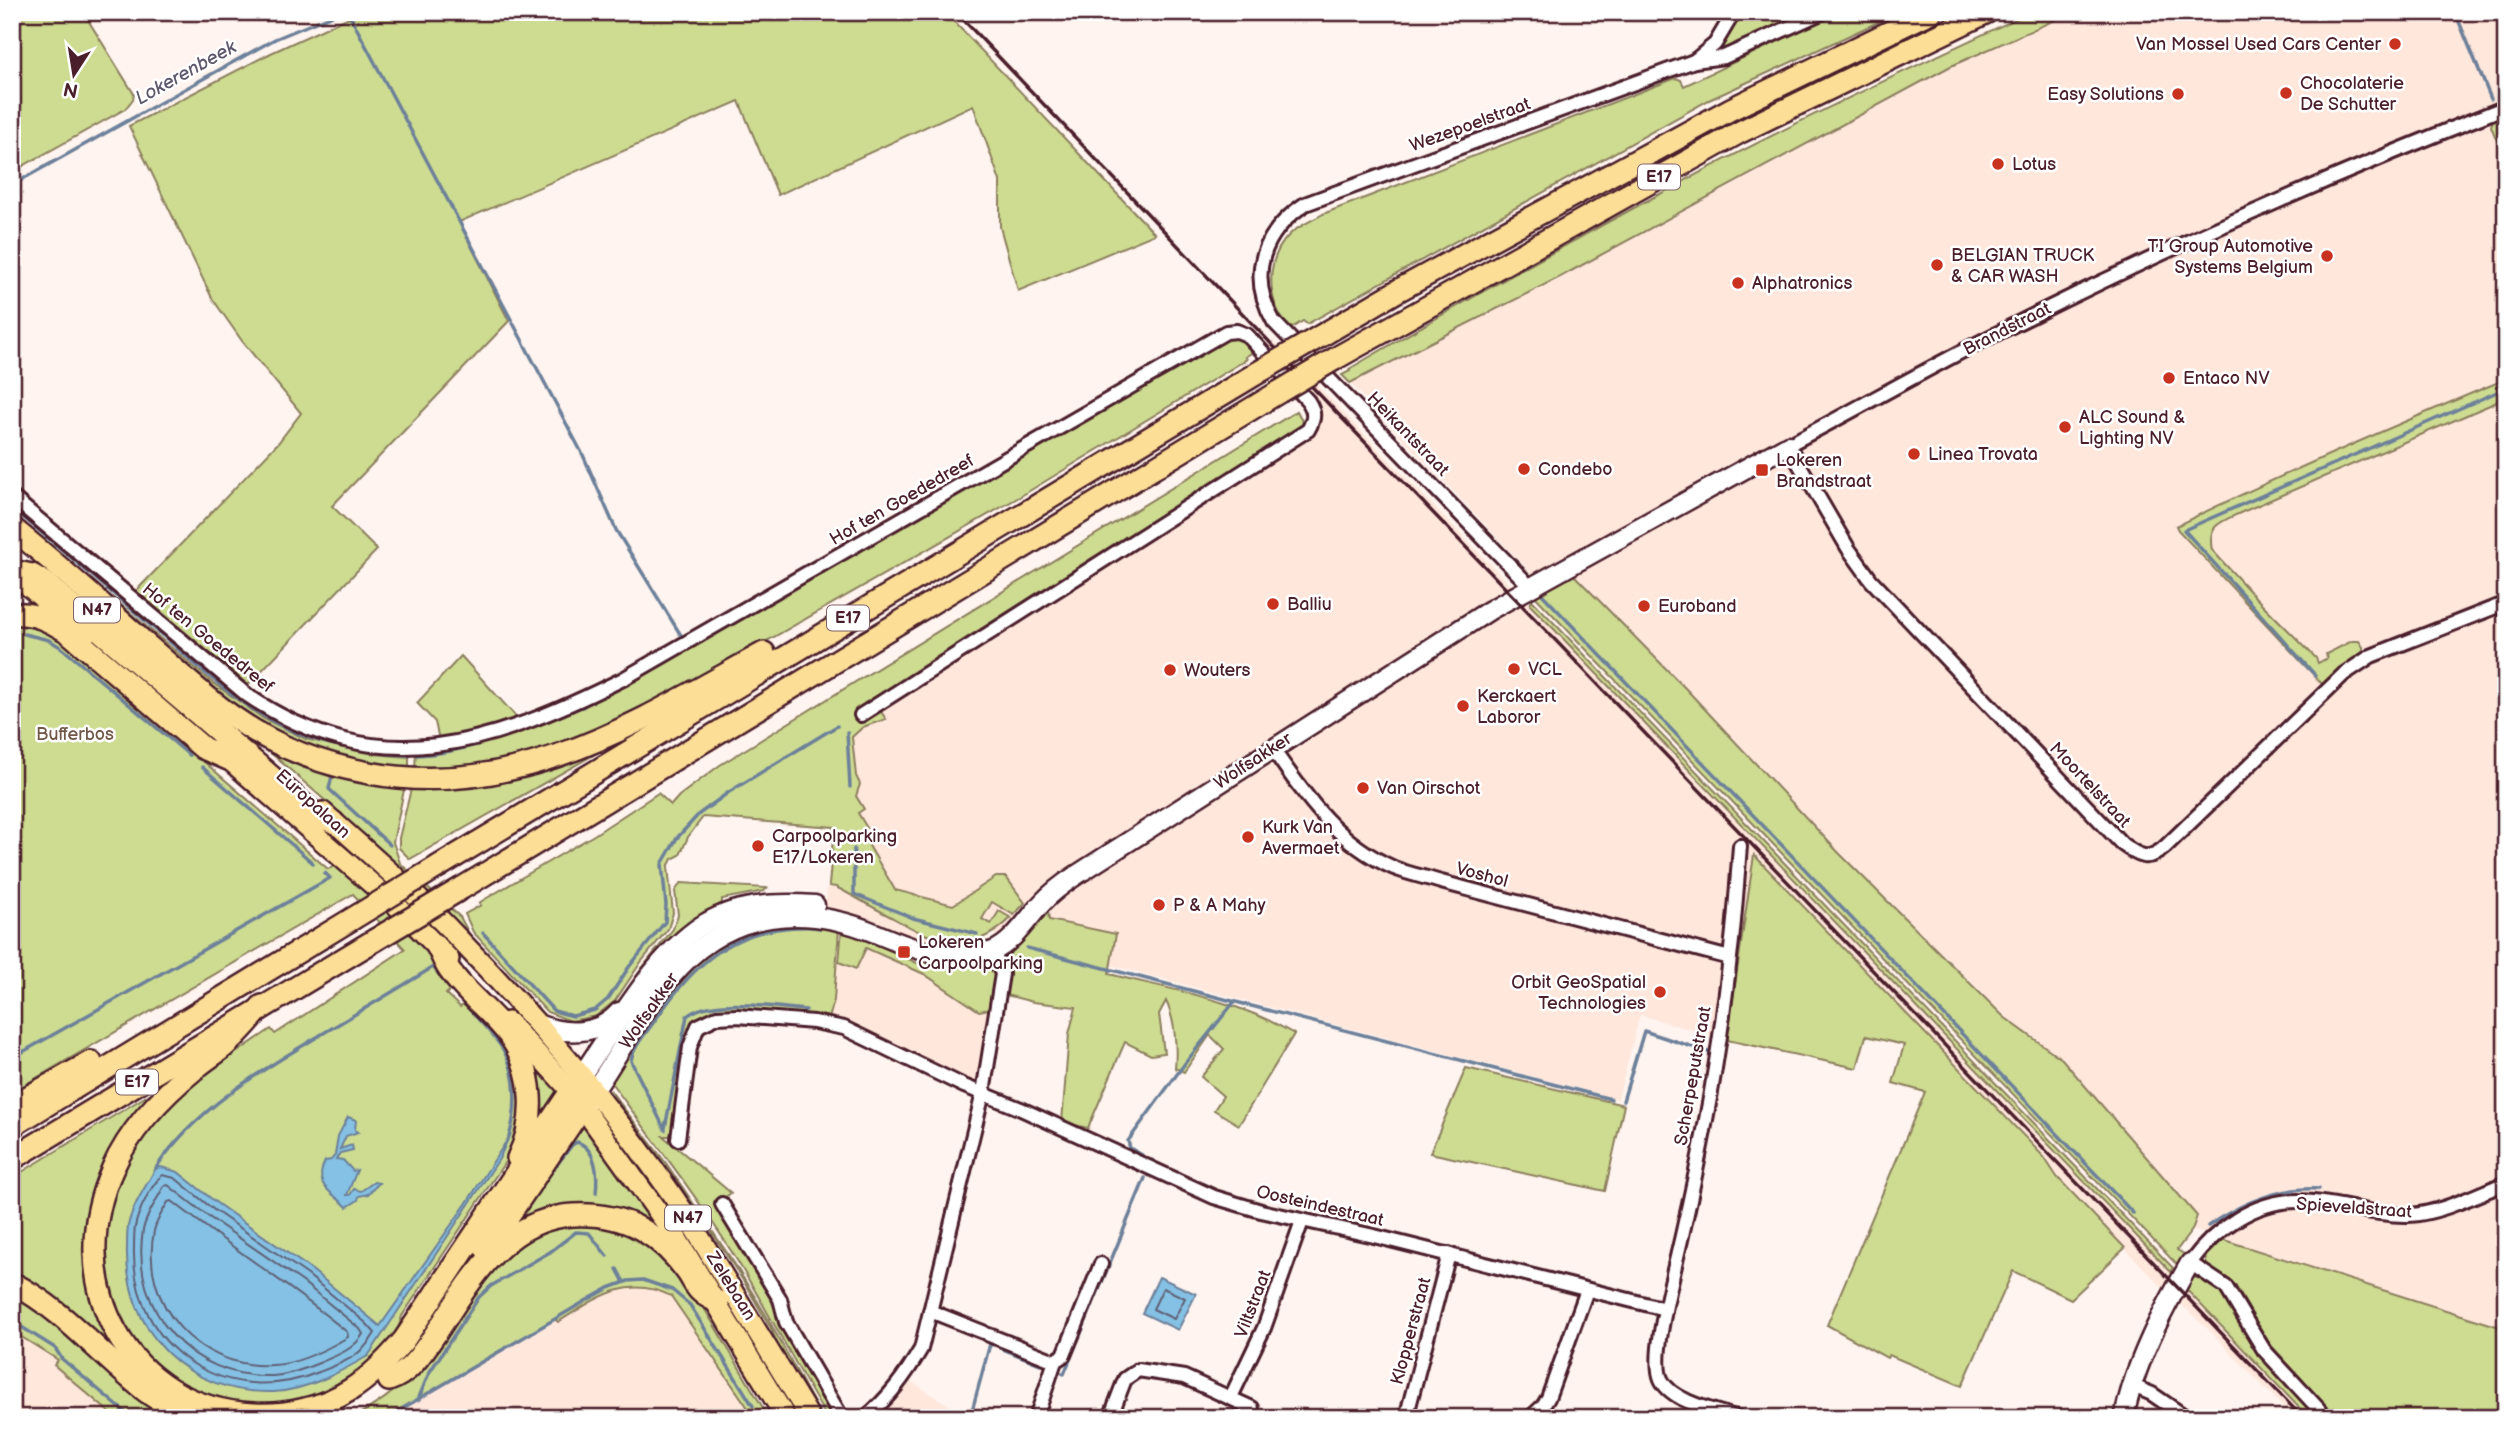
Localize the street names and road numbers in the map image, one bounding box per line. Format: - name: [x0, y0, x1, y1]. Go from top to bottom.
- street label: Wezepoelstraat: [1407, 93, 1534, 157]
- road number: E17: [1638, 164, 1680, 190]
- street label: Brandstraat: [1960, 298, 2055, 360]
- street label: Heikantstraat: [1363, 388, 1454, 481]
- street label: Hof ten Goededreef: [826, 450, 978, 550]
- street label: Hof ten Goededreef: [138, 579, 278, 698]
- road number: N47: [74, 597, 120, 622]
- road number: E17: [827, 606, 869, 631]
- street label: Wolfsakker: [1210, 728, 1296, 794]
- street label: Moortelstraat: [2045, 738, 2135, 832]
- street label: Europalaan: [271, 765, 355, 843]
- street label: Voshol: [1454, 858, 1510, 892]
- street label: Wolfsakker: [615, 968, 683, 1053]
- street label: Scherpeputstraat: [1670, 1004, 1716, 1147]
- road number: E17: [116, 1070, 158, 1094]
- street label: Oosteindestraat: [1254, 1181, 1386, 1231]
- street label: Spieveldstraat: [2295, 1193, 2413, 1223]
- road number: N47: [665, 1206, 711, 1230]
- street label: Zelebaan: [701, 1247, 760, 1324]
- street label: Viltstraat: [1230, 1267, 1276, 1341]
- street label: Klopperstraat: [1387, 1275, 1436, 1387]

